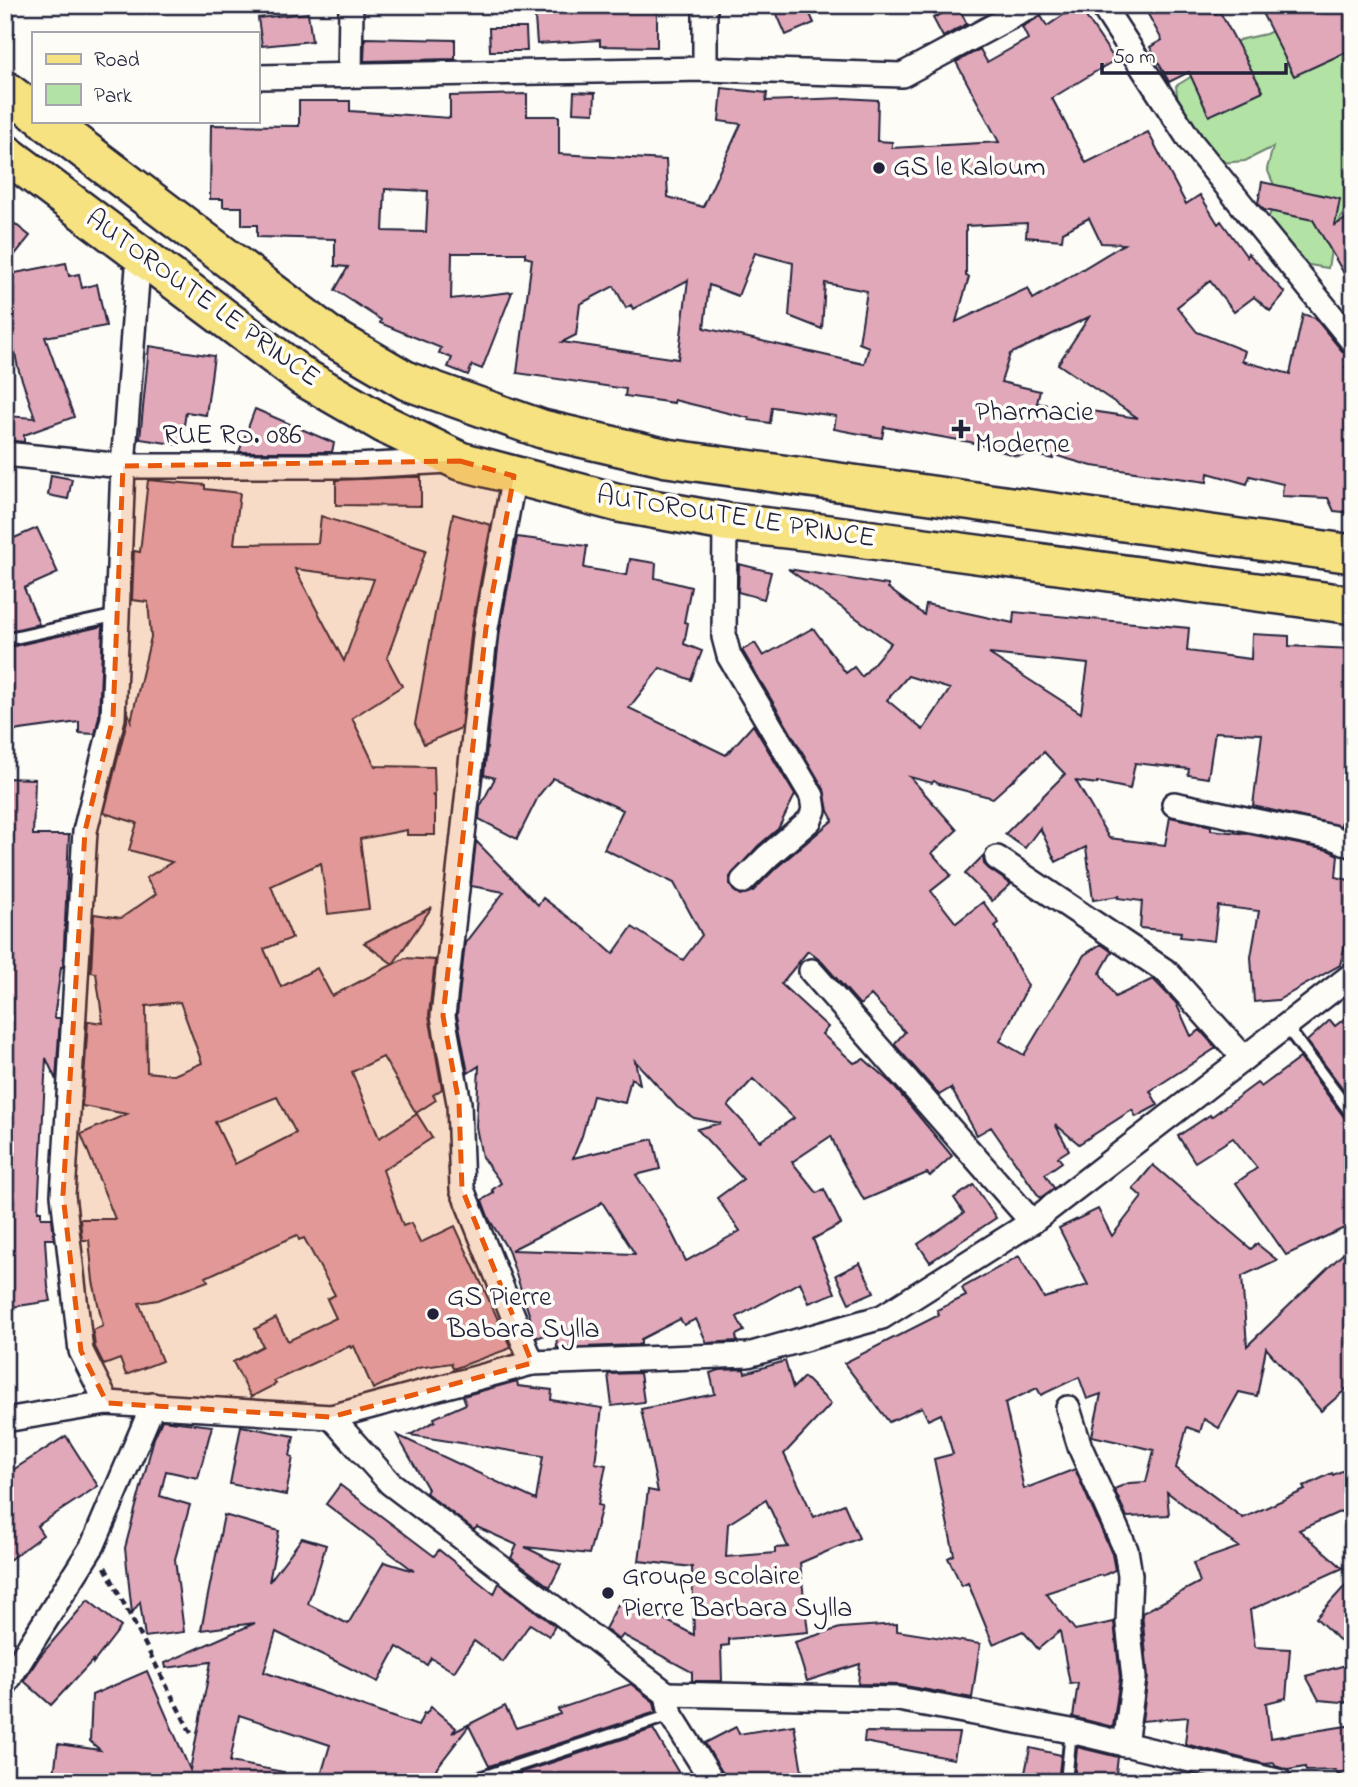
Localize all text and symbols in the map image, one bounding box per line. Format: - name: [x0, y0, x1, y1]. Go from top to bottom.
- legend: [32, 32, 259, 122]
- scale bar: [1102, 32, 1286, 76]
- text: 50 m: [1113, 43, 1156, 73]
- text: Road: [94, 46, 140, 76]
- text: Park: [94, 82, 133, 112]
- place label: GS le Kaloum: [893, 148, 1045, 189]
- marker: GS le Kaloum: [871, 160, 887, 176]
- street label: AUTOROUTE LE PRINCE: [76, 200, 328, 398]
- place label: Pharmacie Moderne: [975, 393, 1094, 466]
- street label: RUE RO. 086: [163, 416, 301, 457]
- marker: Pharmacie Moderne: [953, 421, 969, 437]
- street label: AUTOROUTE LE PRINCE: [594, 476, 878, 560]
- place label: GS Pierre Babara Sylla: [446, 1278, 600, 1351]
- marker: GS Pierre Babara Sylla: [425, 1306, 441, 1322]
- place label: Groupe scolaire Pierre Barbara Sylla: [622, 1557, 852, 1630]
- marker: Groupe scolaire Pierre Barbara Sylla: [600, 1585, 616, 1601]

